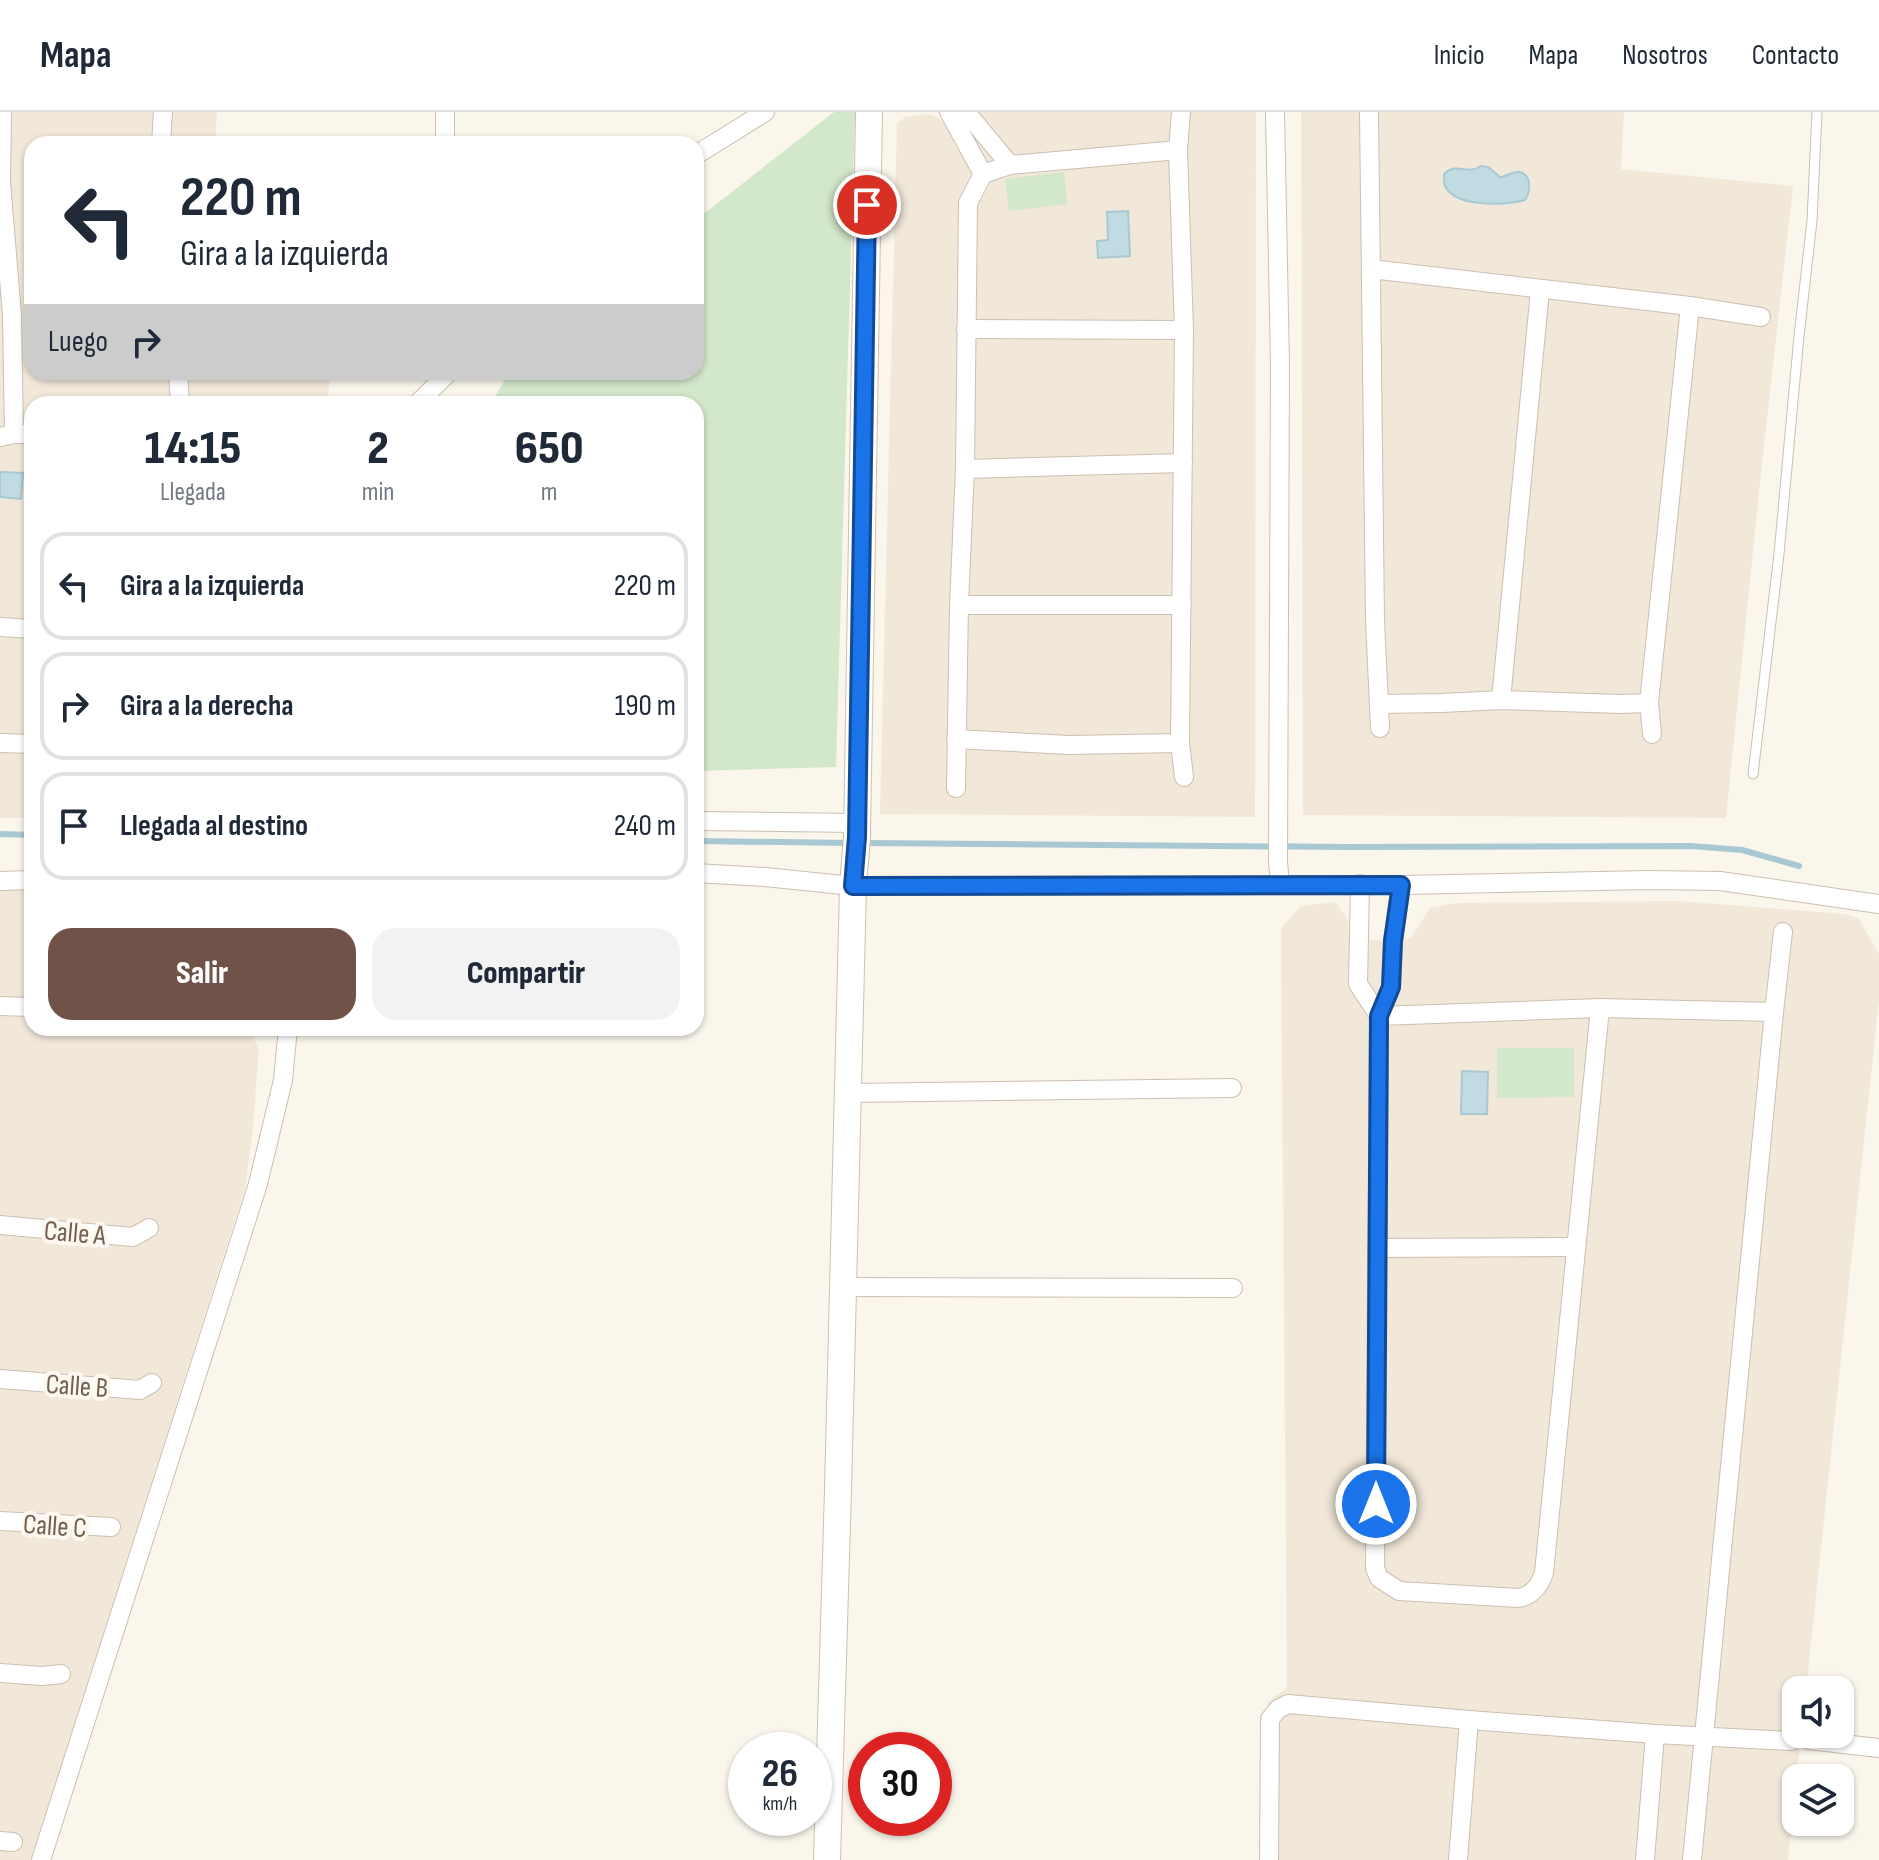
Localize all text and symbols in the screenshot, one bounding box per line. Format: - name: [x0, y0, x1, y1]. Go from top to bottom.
- text: Mapa: [40, 33, 112, 78]
- text: Inicio: [1434, 39, 1485, 72]
- text: Mapa: [1529, 39, 1578, 72]
- text: Nosotros: [1622, 39, 1708, 72]
- text: Contacto: [1752, 39, 1839, 72]
- text: 220 m: [180, 165, 302, 232]
- icon: left: [48, 168, 152, 272]
- pin: [833, 171, 901, 239]
- icon: arrive: [845, 183, 889, 227]
- text: Gira a la izquierda: [180, 233, 389, 276]
- icon: right: [124, 320, 168, 364]
- text: Luego: [48, 324, 108, 360]
- text: 14:15: [144, 420, 241, 477]
- text: 2: [367, 420, 389, 477]
- text: 650: [515, 420, 584, 477]
- text: Llegada: [160, 477, 226, 508]
- text: min: [362, 477, 394, 508]
- text: m: [541, 477, 558, 508]
- icon: left: [52, 564, 96, 608]
- text: Gira a la izquierda: [120, 568, 304, 604]
- text: 220 m: [614, 568, 676, 604]
- icon: right: [52, 684, 96, 728]
- text: Gira a la derecha: [120, 688, 294, 724]
- text: 190 m: [615, 688, 676, 724]
- icon: arrive: [52, 804, 96, 848]
- text: Llegada al destino: [120, 808, 308, 844]
- text: 240 m: [614, 808, 676, 844]
- button: Salir: [48, 928, 356, 1020]
- button: Compartir: [372, 928, 680, 1020]
- street label: Calle A: [43, 1214, 108, 1253]
- street label: Calle B: [45, 1368, 109, 1405]
- position arrow: [1334, 1462, 1418, 1546]
- street label: Calle C: [22, 1508, 88, 1545]
- map controls: [1782, 1676, 1854, 1836]
- button: sound: [1782, 1676, 1854, 1748]
- speed limit sign: 30: [848, 1732, 952, 1836]
- text: 26: [762, 1750, 798, 1798]
- button: layers: [1782, 1764, 1854, 1836]
- text: km/h: [763, 1792, 797, 1816]

